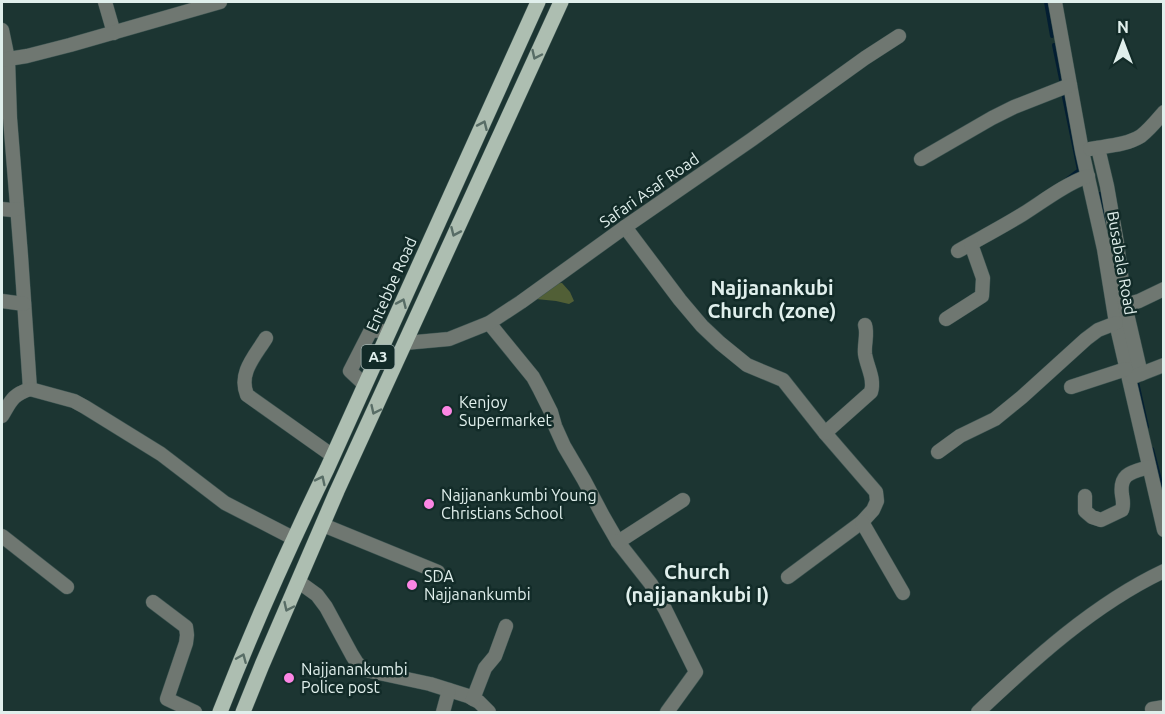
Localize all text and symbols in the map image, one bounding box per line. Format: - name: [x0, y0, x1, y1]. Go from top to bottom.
- north arrow: [1093, 12, 1153, 72]
- text: N: [1117, 18, 1129, 36]
- one-way arrow: [532, 48, 544, 59]
- one-way arrow: [476, 121, 488, 132]
- street label: Safari Asaf Road: [596, 149, 702, 231]
- street label: Busabala Road: [1104, 210, 1140, 316]
- one-way arrow: [451, 226, 463, 237]
- street label: Entebbe Road: [362, 234, 420, 334]
- district label: Najjanankubi Church (zone): [707, 276, 837, 322]
- one-way arrow: [395, 298, 407, 309]
- road number: A3: [362, 345, 394, 369]
- place label: Kenjoy Supermarket: [459, 393, 553, 429]
- one-way arrow: [370, 403, 382, 414]
- marker: Kenjoy Supermarket: [440, 404, 454, 418]
- one-way arrow: [314, 476, 326, 487]
- place label: Najjanankumbi Young Christians School: [441, 486, 597, 522]
- marker: Najjanankumbi Young Christians School: [422, 497, 436, 511]
- district label: Church (najjanankubi I): [625, 560, 769, 606]
- place label: SDA Najjanankumbi: [424, 567, 531, 603]
- marker: SDA Najjanankumbi: [405, 578, 419, 592]
- one-way arrow: [283, 601, 295, 612]
- one-way arrow: [235, 653, 247, 664]
- place label: Najjanankumbi Police post: [301, 660, 408, 696]
- marker: Najjanankumbi Police post: [282, 671, 296, 685]

